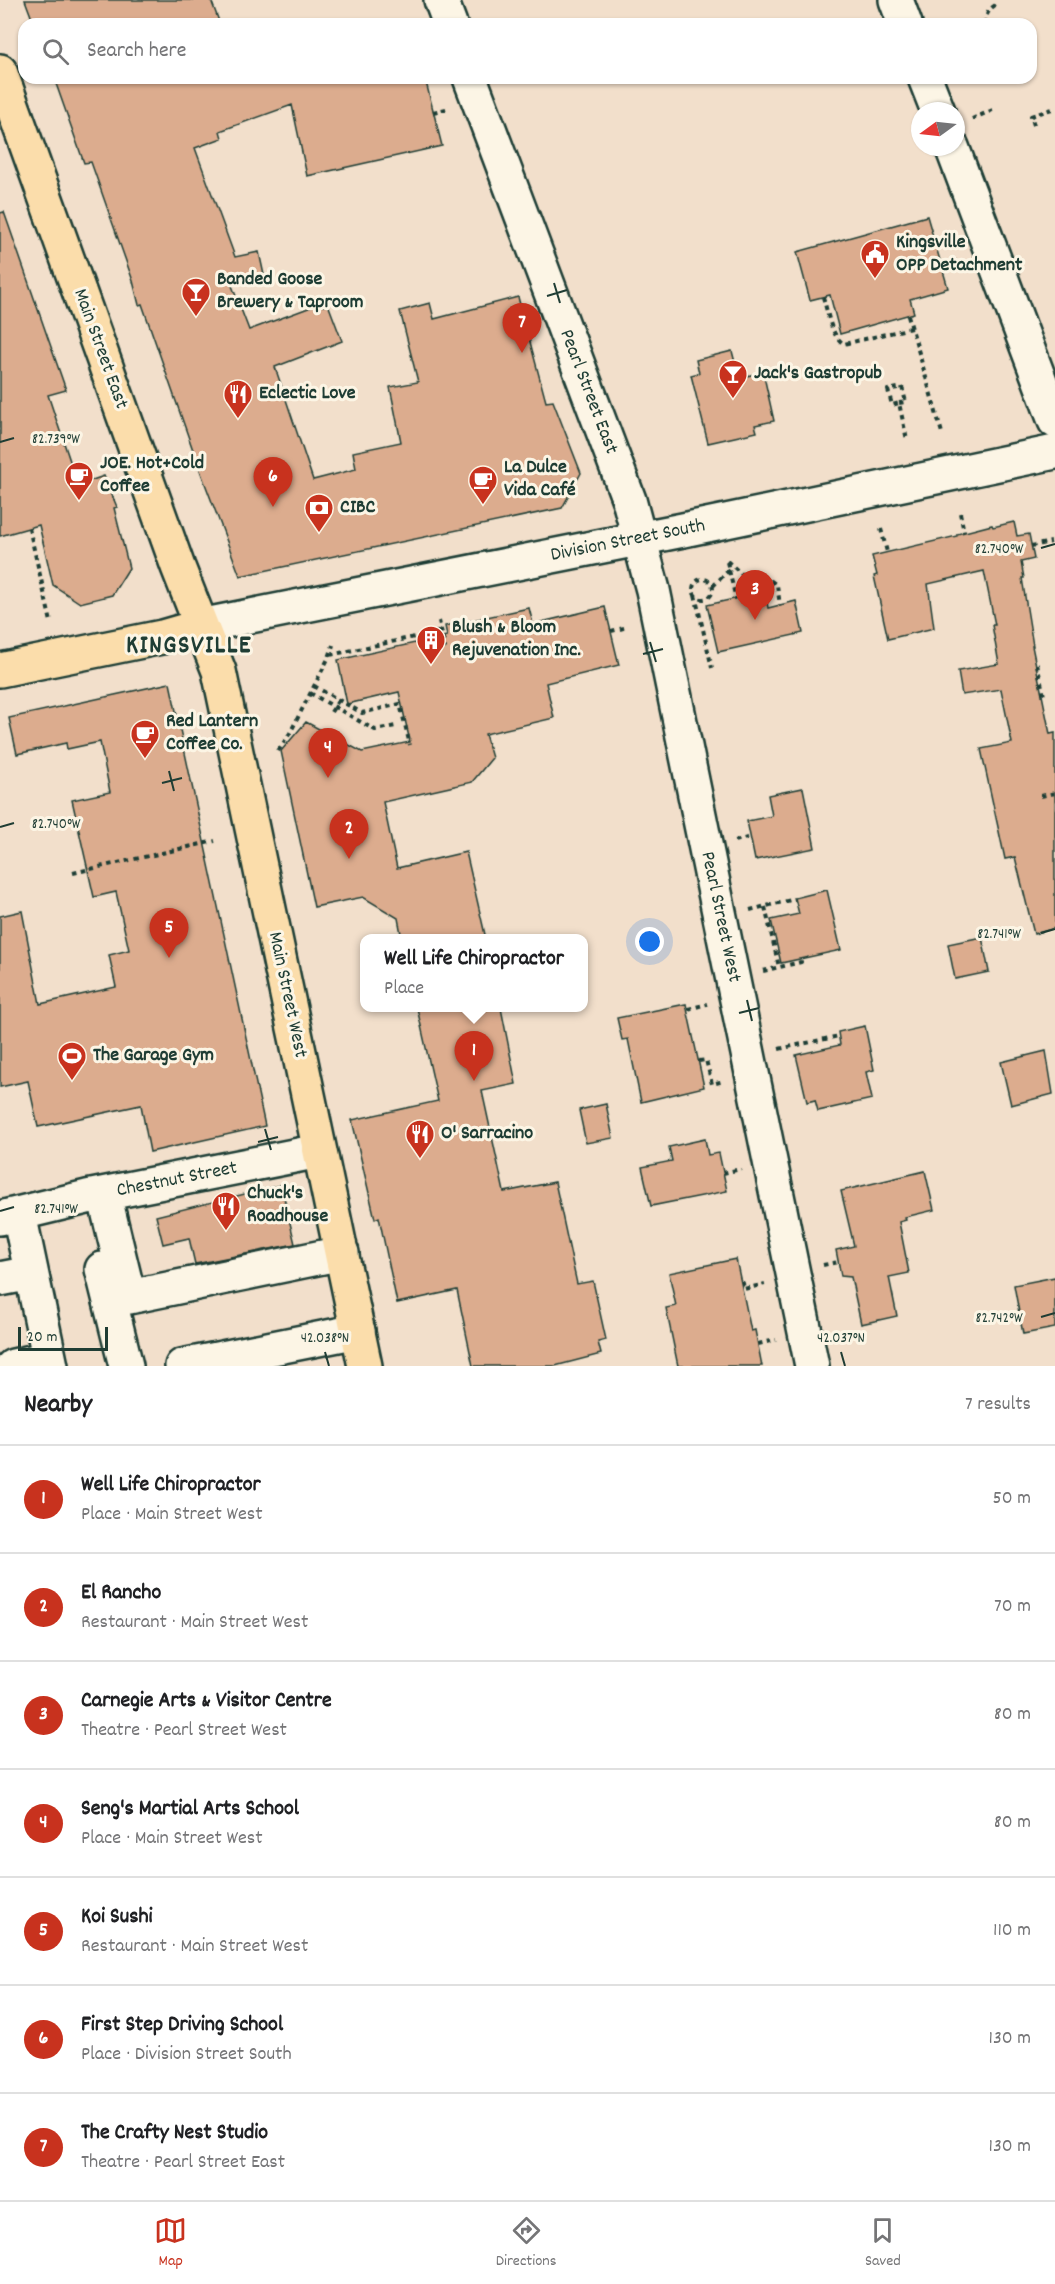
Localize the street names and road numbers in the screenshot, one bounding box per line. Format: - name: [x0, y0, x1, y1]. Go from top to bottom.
- street label: Main Street East: [65, 285, 135, 413]
- street label: Pearl Street East: [551, 326, 625, 458]
- street label: Division Street South: [548, 512, 708, 570]
- street label: Pearl Street West: [692, 849, 748, 985]
- street label: Main Street West: [260, 930, 314, 1060]
- street label: Chestnut Street: [114, 1155, 240, 1205]

